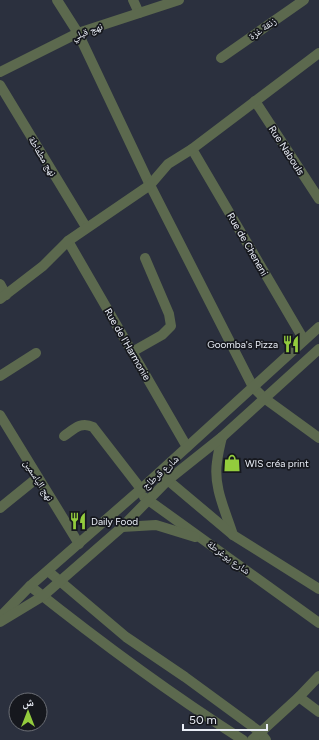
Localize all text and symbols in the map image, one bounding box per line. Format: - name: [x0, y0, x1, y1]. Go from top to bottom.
- street label: زنقة غزة: [246, 14, 279, 43]
- street label: نهج قبلي: [70, 20, 105, 45]
- street label: Rue Nabouls: [266, 123, 308, 178]
- street label: نهج مطماطة: [26, 134, 60, 179]
- street label: Rue de Cheneni: [224, 210, 271, 278]
- street label: Rue de l'Harmonie: [102, 306, 154, 383]
- restaurant icon: Goomba's Pizza: [281, 334, 301, 354]
- place label: Goomba's Pizza: [207, 338, 278, 351]
- street label: شارع قرطاج: [139, 452, 182, 492]
- shop icon: WIS créa print: [222, 453, 242, 473]
- street label: نهج الياسمين: [21, 457, 57, 504]
- place label: WIS créa print: [245, 457, 309, 470]
- restaurant icon: Daily Food: [68, 511, 88, 531]
- place label: Daily Food: [91, 515, 138, 528]
- street label: شارع يوغرطة: [205, 538, 253, 578]
- north arrow: [8, 692, 48, 732]
- text: ش: [22, 696, 34, 710]
- scale bar: [183, 706, 267, 732]
- text: 50 m: [189, 713, 217, 727]

